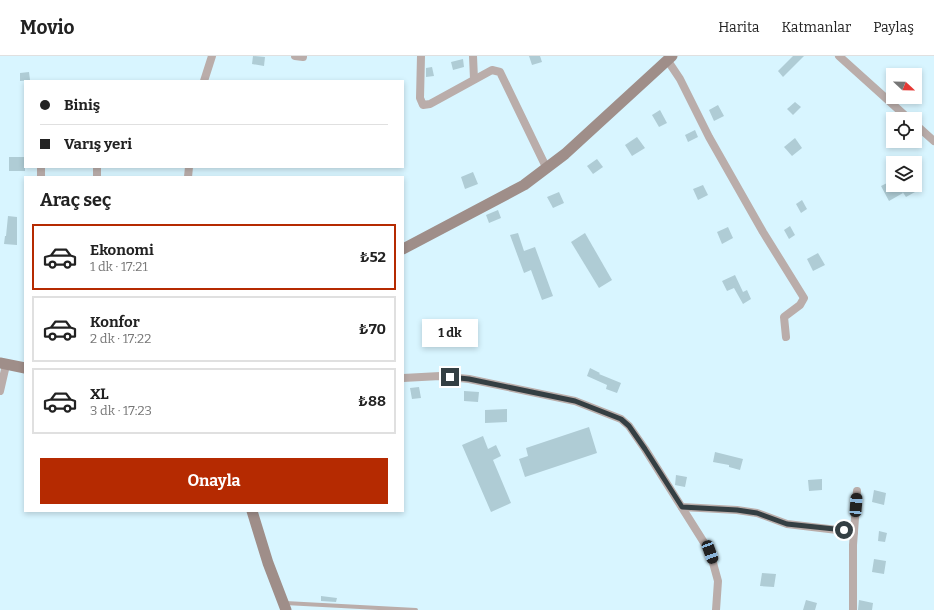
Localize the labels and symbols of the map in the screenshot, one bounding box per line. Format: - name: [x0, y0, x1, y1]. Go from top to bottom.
- north arrow: [886, 68, 922, 104]
- callout: 1 dk: [422, 319, 478, 347]
- route end: [441, 368, 459, 386]
- car: [849, 493, 863, 517]
- route start: [835, 521, 853, 539]
- car: [700, 539, 720, 565]

